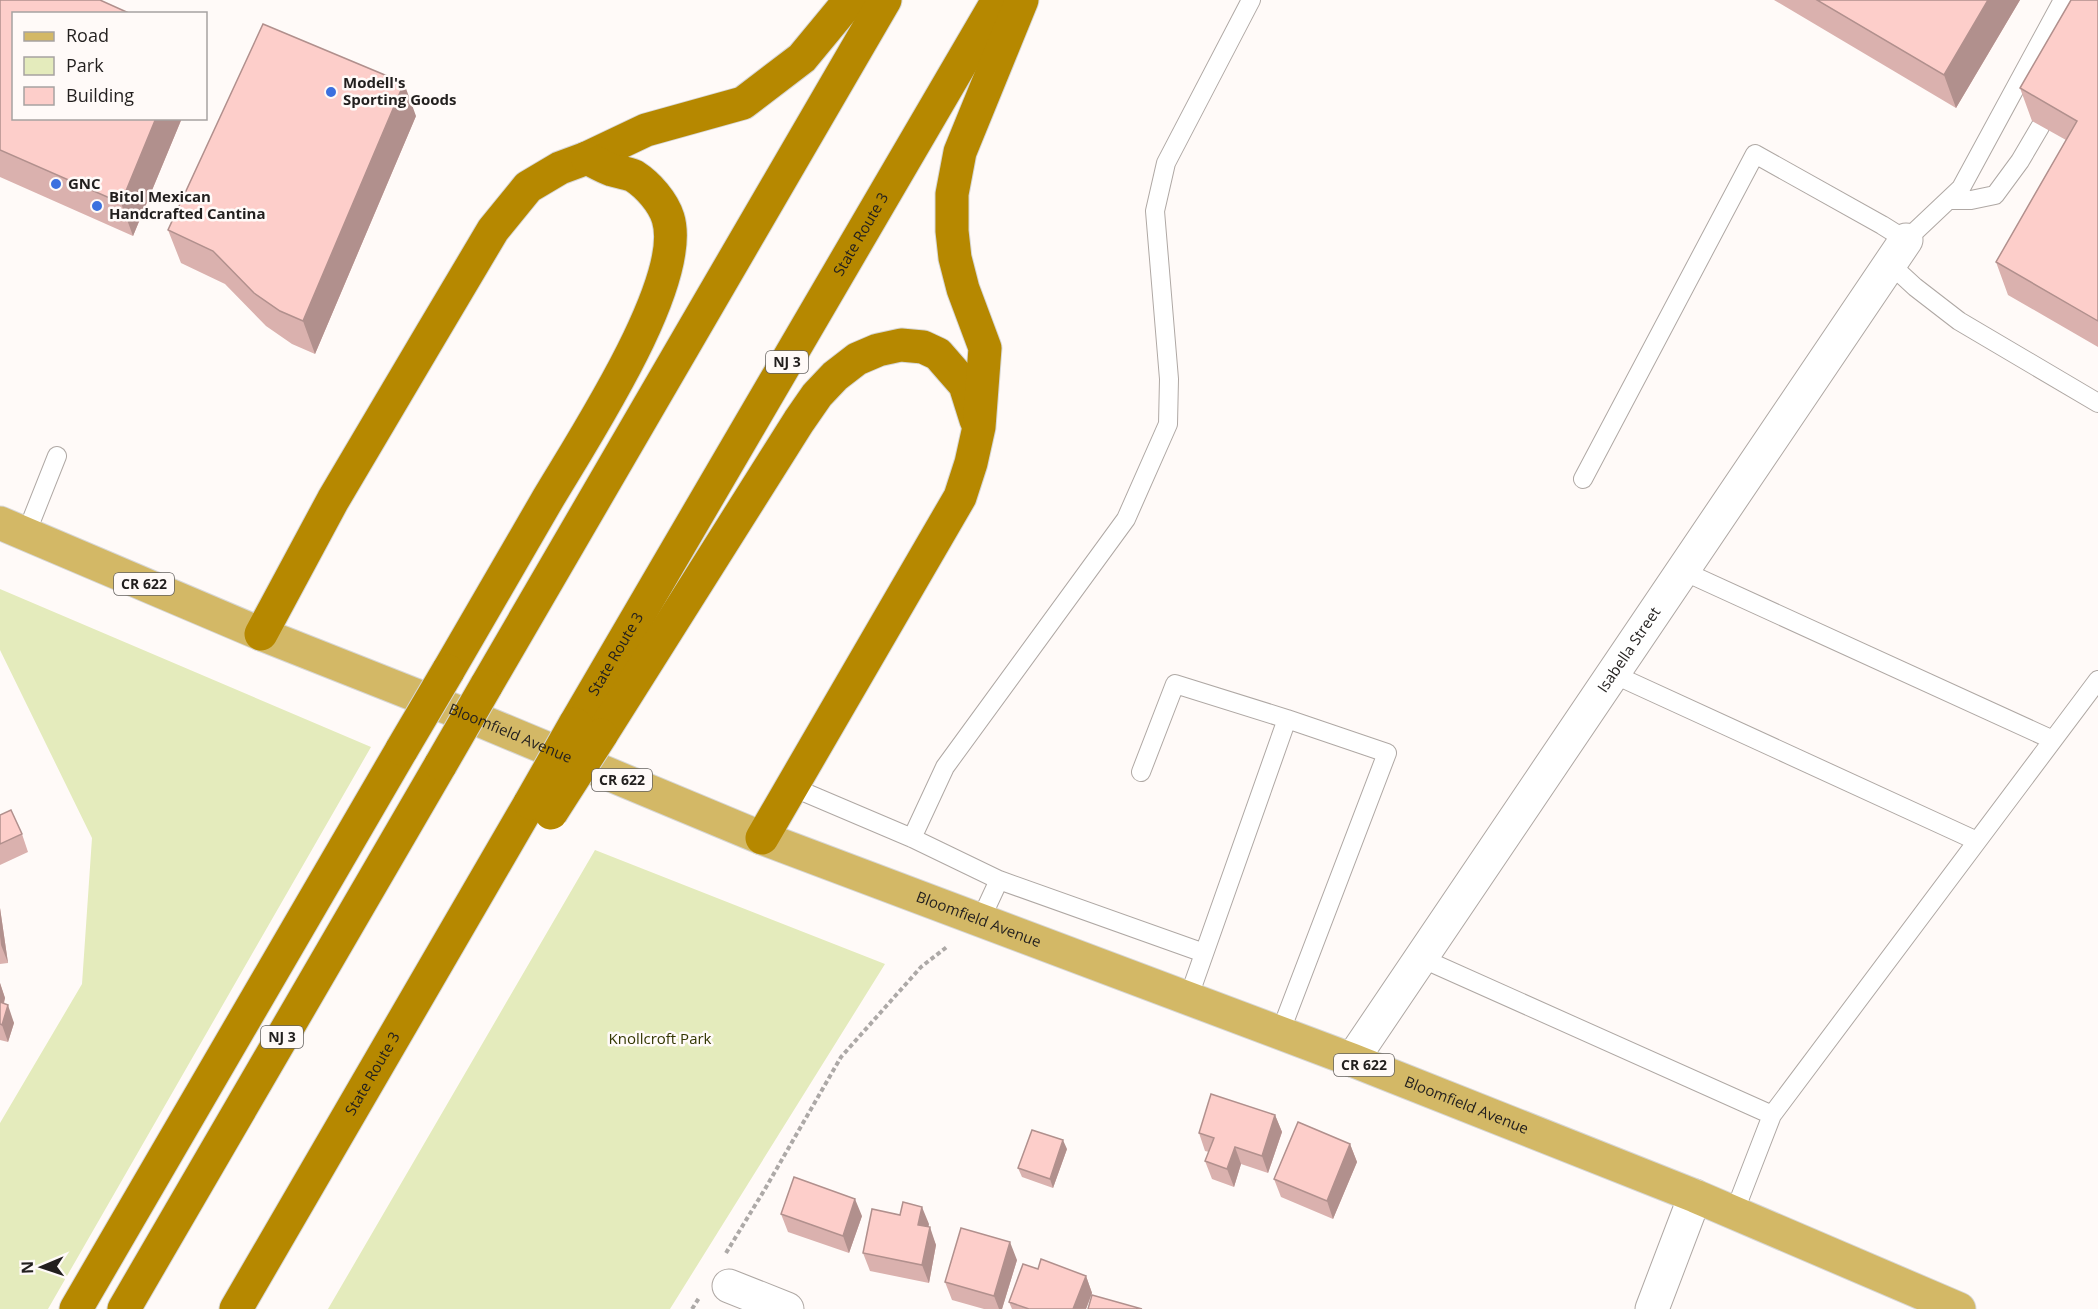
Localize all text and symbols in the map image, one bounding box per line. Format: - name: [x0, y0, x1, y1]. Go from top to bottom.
- legend: [12, 12, 207, 120]
- text: Road: [66, 23, 109, 47]
- text: Park: [66, 53, 104, 77]
- place label: Modell's Sporting Goods: [343, 72, 457, 109]
- text: Building: [66, 83, 134, 107]
- marker: Modell's Sporting Goods: [324, 85, 338, 99]
- place label: GNC: [68, 173, 101, 193]
- marker: GNC: [49, 177, 63, 191]
- place label: Bitol Mexican Handcrafted Cantina: [109, 186, 266, 223]
- street label: State Route 3: [828, 189, 892, 279]
- marker: Bitol Mexican Handcrafted Cantina: [90, 199, 104, 213]
- road number: NJ 3: [766, 351, 808, 373]
- road number: CR 622: [114, 573, 174, 595]
- street label: Isabella Street: [1592, 603, 1664, 696]
- street label: State Route 3: [583, 608, 647, 699]
- street label: Bloomfield Avenue: [446, 698, 575, 767]
- road number: CR 622: [592, 769, 652, 791]
- street label: Bloomfield Avenue: [914, 886, 1044, 951]
- road number: NJ 3: [261, 1026, 303, 1048]
- street label: State Route 3: [340, 1028, 404, 1119]
- park label: Knollcroft Park: [609, 1028, 712, 1048]
- road number: CR 622: [1334, 1054, 1394, 1076]
- street label: Bloomfield Avenue: [1402, 1071, 1532, 1138]
- north arrow: [12, 1237, 72, 1297]
- text: N: [16, 1261, 38, 1274]

